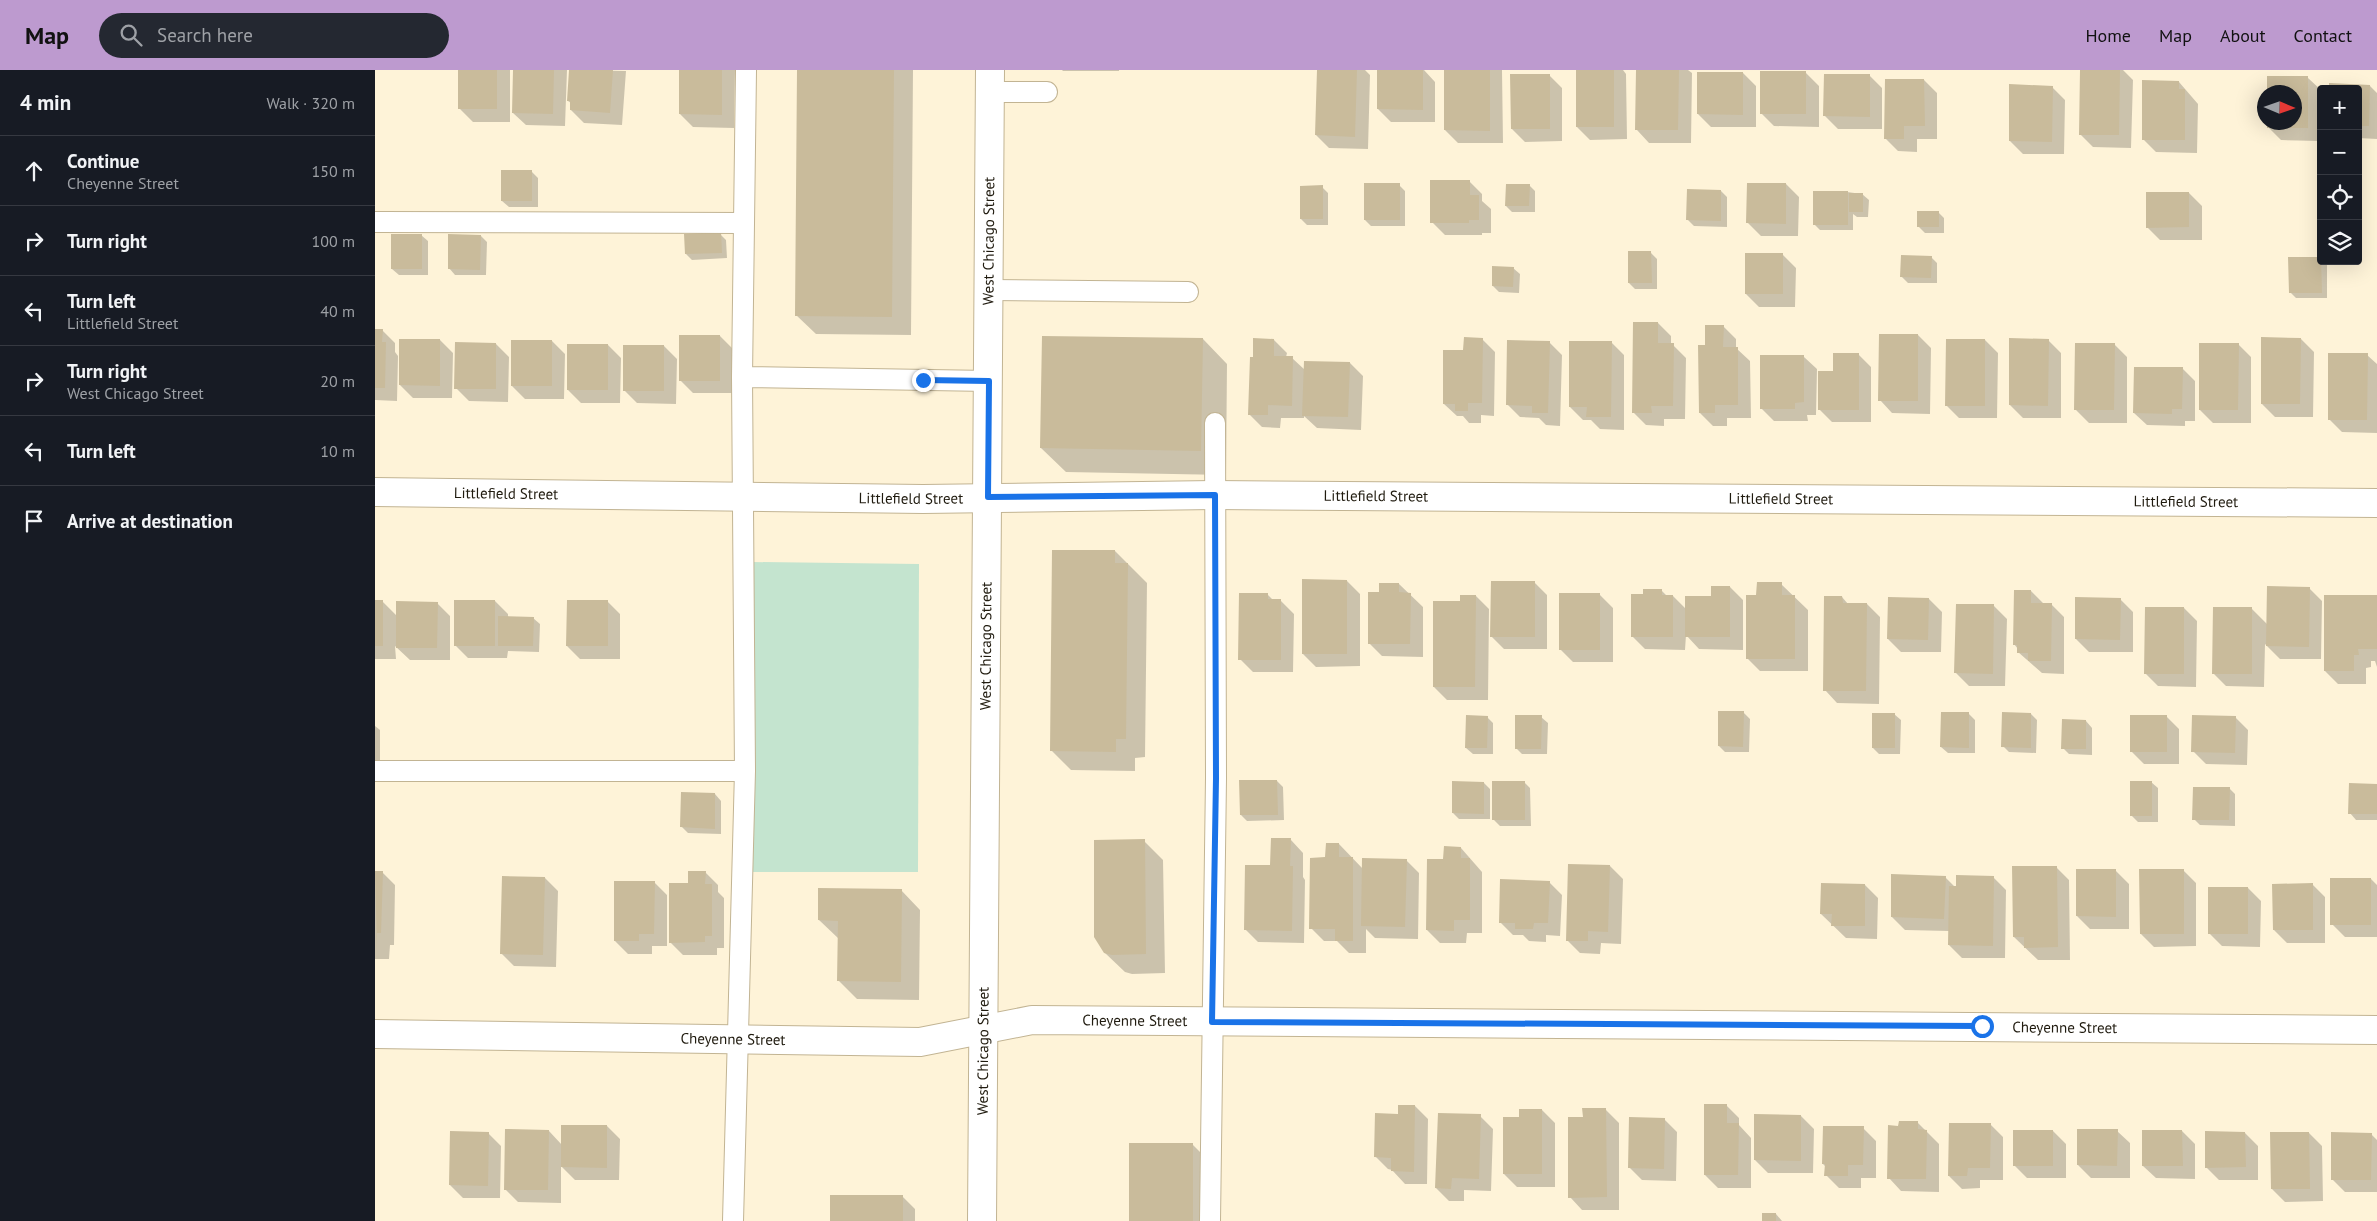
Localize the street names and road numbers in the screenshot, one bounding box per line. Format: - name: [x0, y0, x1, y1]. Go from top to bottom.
- street label: West Chicago Street: [978, 177, 998, 305]
- street label: Littlefield Street: [454, 483, 558, 503]
- street label: Littlefield Street: [1324, 486, 1428, 505]
- street label: Littlefield Street: [859, 488, 963, 508]
- street label: Littlefield Street: [1729, 489, 1833, 508]
- street label: Littlefield Street: [2134, 491, 2238, 511]
- street label: West Chicago Street: [976, 582, 995, 710]
- street label: West Chicago Street: [973, 987, 993, 1115]
- street label: Cheyenne Street: [1082, 1010, 1187, 1030]
- street label: Cheyenne Street: [2012, 1017, 2117, 1037]
- street label: Cheyenne Street: [680, 1028, 786, 1049]

